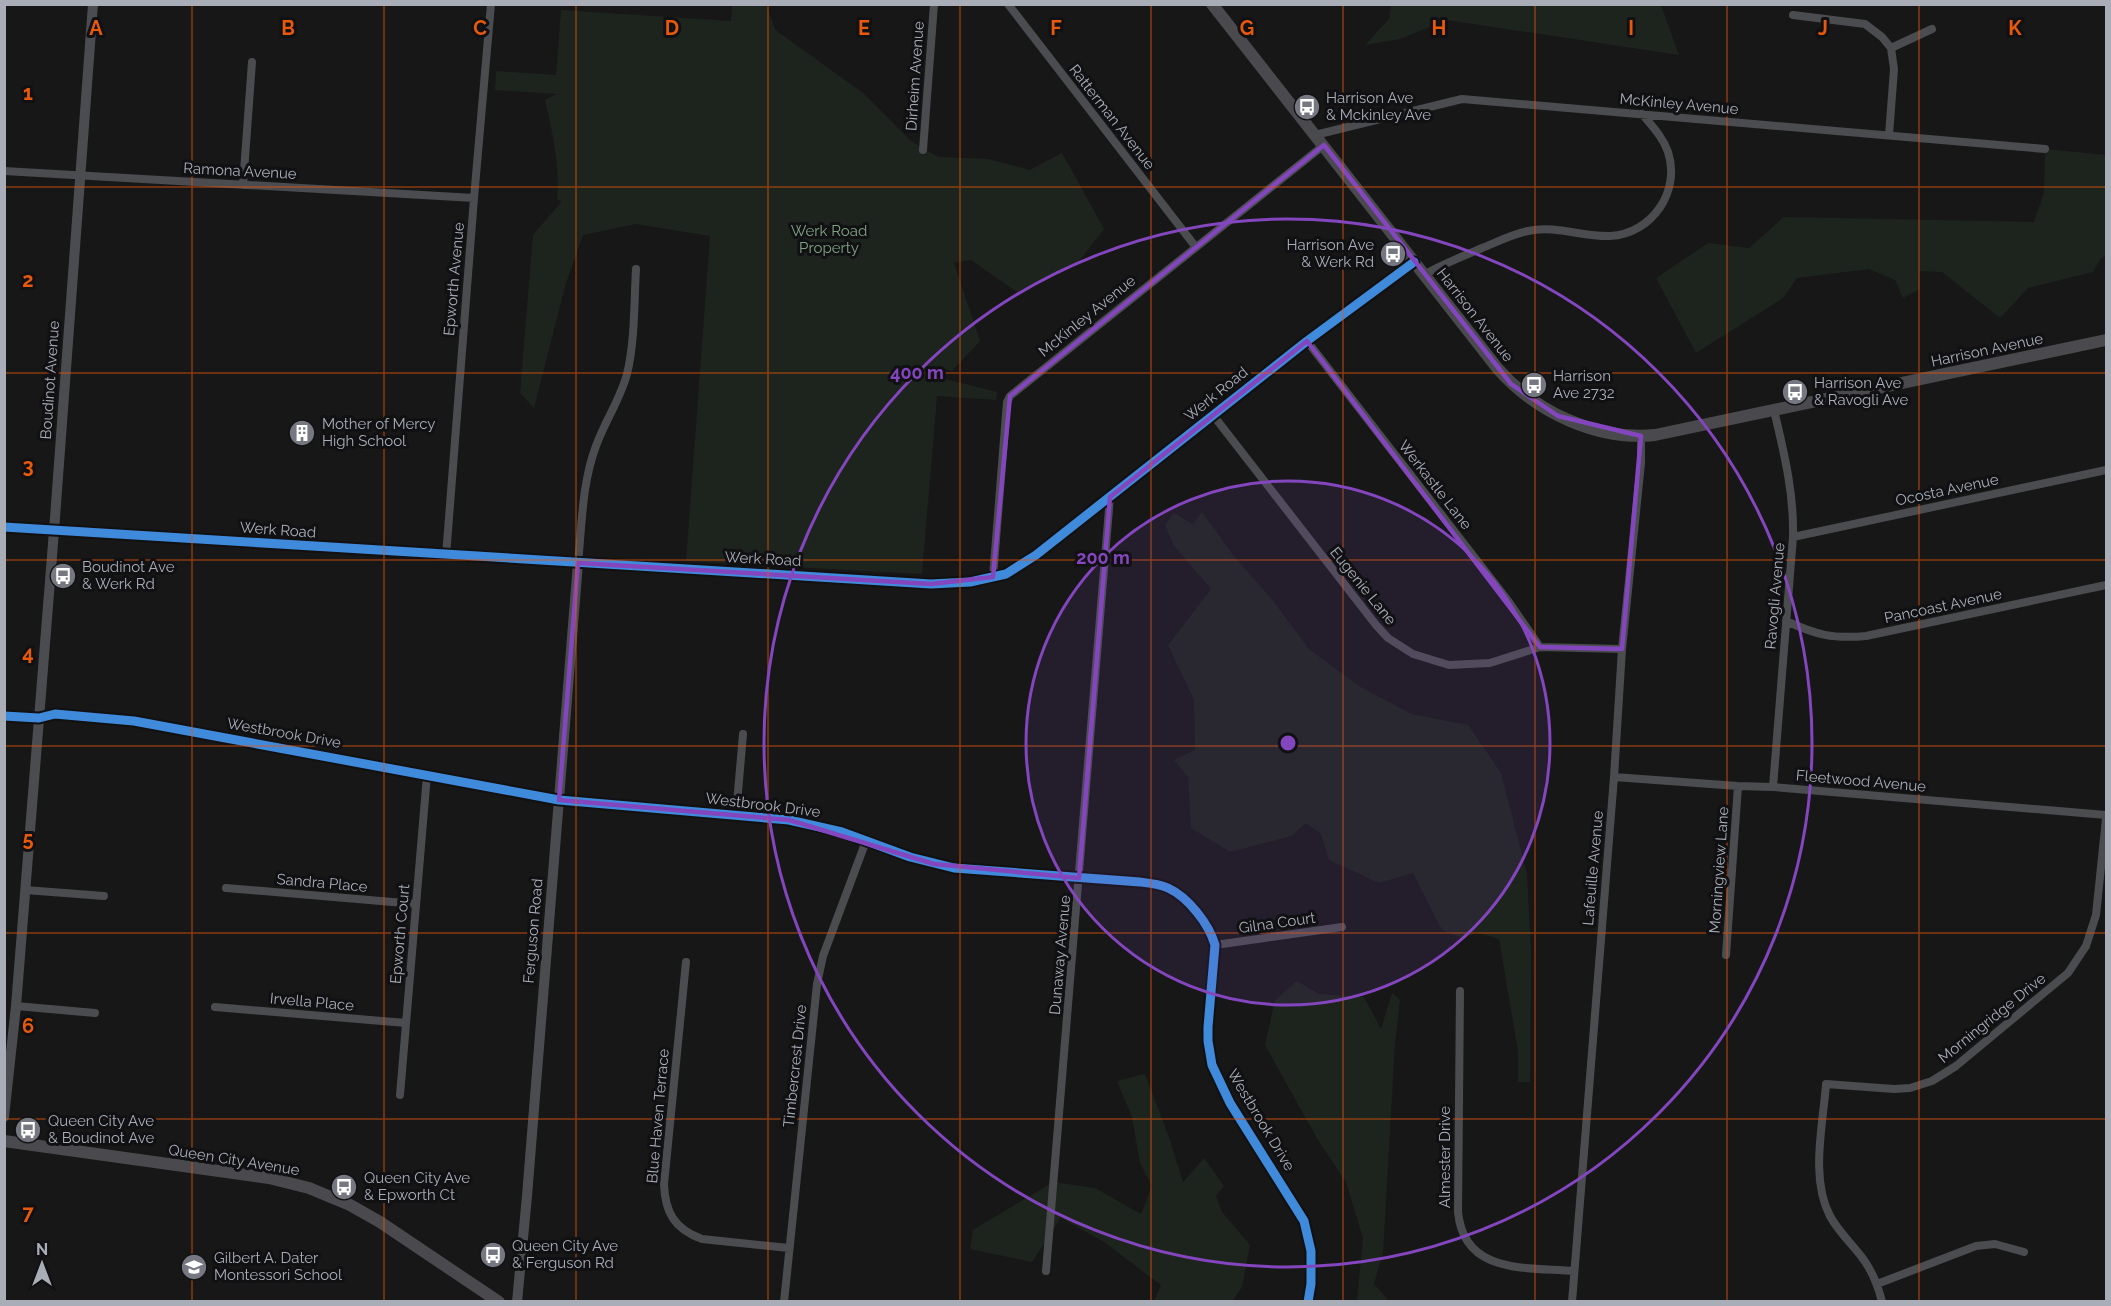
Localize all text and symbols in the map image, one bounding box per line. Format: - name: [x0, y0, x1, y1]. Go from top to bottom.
- text: A: [89, 16, 103, 40]
- text: B: [281, 16, 295, 40]
- text: C: [473, 16, 487, 40]
- text: D: [665, 16, 679, 40]
- text: E: [858, 16, 870, 40]
- text: F: [1050, 16, 1062, 40]
- text: G: [1240, 16, 1254, 40]
- text: H: [1432, 16, 1446, 40]
- text: I: [1628, 16, 1634, 40]
- text: J: [1818, 16, 1828, 40]
- text: K: [2008, 16, 2022, 40]
- street label: Dirheim Avenue: [902, 20, 928, 131]
- street label: Ratterman Avenue: [1065, 61, 1159, 173]
- text: 1: [23, 81, 33, 105]
- place label: Harrison Ave & Mckinley Ave: [1326, 89, 1431, 124]
- street label: McKinley Avenue: [1619, 90, 1739, 118]
- bus stop icon: Harrison Ave & Mckinley Ave: [1292, 92, 1322, 122]
- street label: Ramona Avenue: [183, 159, 297, 183]
- street label: Epworth Avenue: [440, 221, 468, 337]
- park label: Werk Road Property: [791, 222, 867, 257]
- place label: Harrison Ave & Werk Rd: [1287, 236, 1374, 271]
- bus stop icon: Harrison Ave & Werk Rd: [1378, 239, 1408, 269]
- street label: Harrison Avenue: [1433, 265, 1517, 366]
- text: 2: [22, 268, 34, 292]
- street label: McKinley Avenue: [1035, 271, 1139, 361]
- street label: Boudinot Avenue: [37, 320, 63, 440]
- street label: Harrison Avenue: [1929, 329, 2045, 371]
- text: 400 m: [890, 362, 944, 383]
- street label: Werk Road: [1181, 363, 1251, 425]
- place label: Harrison Ave 2732: [1553, 367, 1615, 402]
- bus stop icon: Harrison Ave 2732: [1519, 370, 1549, 400]
- place label: Harrison Ave & Ravogli Ave: [1814, 374, 1908, 409]
- bus stop icon: Harrison Ave & Ravogli Ave: [1780, 377, 1810, 407]
- place label: Mother of Mercy High School: [322, 415, 436, 450]
- building icon: Mother of Mercy High School: [287, 418, 317, 448]
- street label: Werkastle Lane: [1395, 437, 1476, 533]
- text: 3: [22, 454, 34, 478]
- street label: Ocosta Avenue: [1894, 470, 2000, 510]
- street label: Werk Road: [239, 518, 317, 542]
- street label: Ravogli Avenue: [1761, 542, 1789, 650]
- street label: Eugenie Lane: [1326, 543, 1400, 629]
- text: 200 m: [1076, 547, 1130, 568]
- street label: Werk Road: [724, 548, 802, 570]
- place label: Boudinot Ave & Werk Rd: [82, 558, 175, 593]
- bus stop icon: Boudinot Ave & Werk Rd: [48, 561, 78, 591]
- street label: Pancoast Avenue: [1883, 585, 2004, 627]
- text: 4: [22, 641, 34, 665]
- street label: Westbrook Drive: [226, 714, 343, 752]
- centre of rings: [1278, 733, 1298, 753]
- street label: Fleetwood Avenue: [1795, 766, 1927, 796]
- street label: Westbrook Drive: [705, 789, 822, 821]
- street label: Morningview Lane: [1706, 806, 1732, 934]
- street label: Lafeuille Avenue: [1579, 809, 1607, 926]
- text: 5: [22, 827, 34, 851]
- street label: Sandra Place: [276, 870, 368, 896]
- street label: Ferguson Road: [519, 878, 547, 984]
- street label: Epworth Court: [387, 883, 413, 985]
- street label: Dunaway Avenue: [1046, 894, 1074, 1016]
- street label: Gilna Court: [1237, 909, 1317, 937]
- street label: Morningridge Drive: [1935, 969, 2049, 1067]
- street label: Irvella Place: [269, 989, 355, 1015]
- street label: Timbercrest Drive: [780, 1004, 810, 1128]
- text: 6: [22, 1014, 34, 1038]
- street label: Blue Haven Terrace: [643, 1048, 673, 1184]
- street label: Westbrook Drive: [1224, 1066, 1299, 1174]
- street label: Almester Drive: [1436, 1106, 1454, 1208]
- place label: Queen City Ave & Boudinot Ave: [48, 1112, 155, 1147]
- bus stop icon: Queen City Ave & Boudinot Ave: [13, 1115, 43, 1145]
- street label: Queen City Avenue: [167, 1141, 301, 1179]
- place label: Queen City Ave & Epworth Ct: [364, 1169, 470, 1204]
- bus stop icon: Queen City Ave & Epworth Ct: [329, 1172, 359, 1202]
- text: 7: [22, 1201, 34, 1225]
- north arrow: [12, 1234, 72, 1294]
- place label: Queen City Ave & Ferguson Rd: [512, 1237, 618, 1272]
- text: N: [36, 1240, 48, 1259]
- bus stop icon: Queen City Ave & Ferguson Rd: [478, 1240, 508, 1270]
- place label: Gilbert A. Dater Montessori School: [214, 1249, 343, 1284]
- school or university icon: Gilbert A. Dater Montessori School: [179, 1252, 209, 1282]

